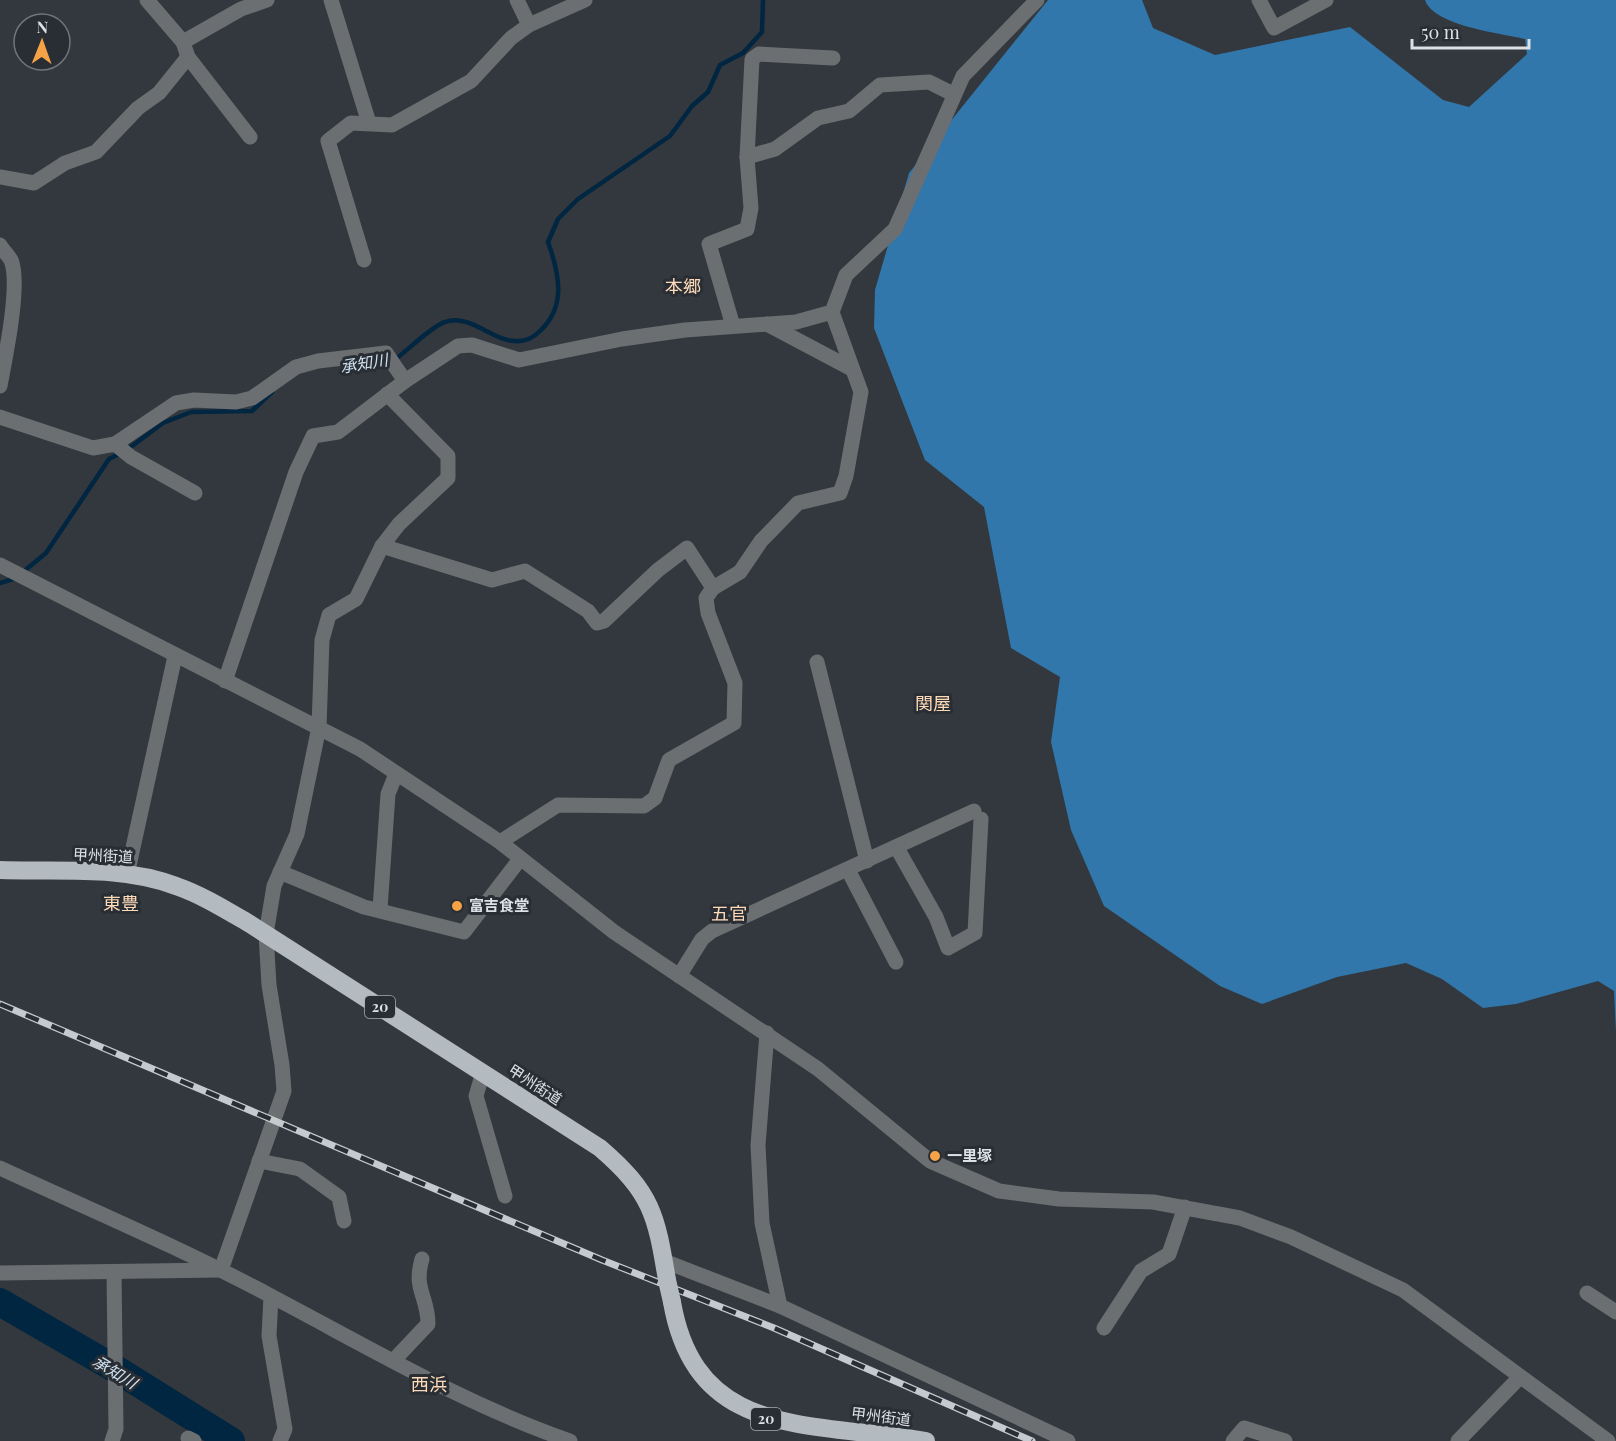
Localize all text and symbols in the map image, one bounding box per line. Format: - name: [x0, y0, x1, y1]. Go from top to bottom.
- north arrow: [12, 12, 72, 72]
- scale bar: [1412, 12, 1529, 50]
- text: N: [36, 16, 49, 37]
- text: 50 m: [1421, 20, 1460, 44]
- district label: 本郷: [665, 274, 701, 298]
- water label: 承知川: [339, 348, 391, 377]
- district label: 関屋: [915, 691, 951, 715]
- street label: 甲州街道: [73, 843, 134, 867]
- district label: 東豊: [103, 891, 139, 915]
- place label: 富吉食堂: [469, 895, 529, 915]
- marker: 富吉食堂: [450, 899, 464, 913]
- district label: 五官: [711, 901, 747, 925]
- road number: 20: [365, 996, 395, 1018]
- street label: 甲州街道: [505, 1059, 566, 1109]
- place label: 一里塚: [947, 1145, 992, 1165]
- marker: 一里塚: [928, 1149, 942, 1163]
- water label: 承知川: [89, 1350, 143, 1394]
- district label: 西浜: [411, 1372, 447, 1396]
- street label: 甲州街道: [850, 1402, 912, 1430]
- road number: 20: [751, 1408, 781, 1430]

